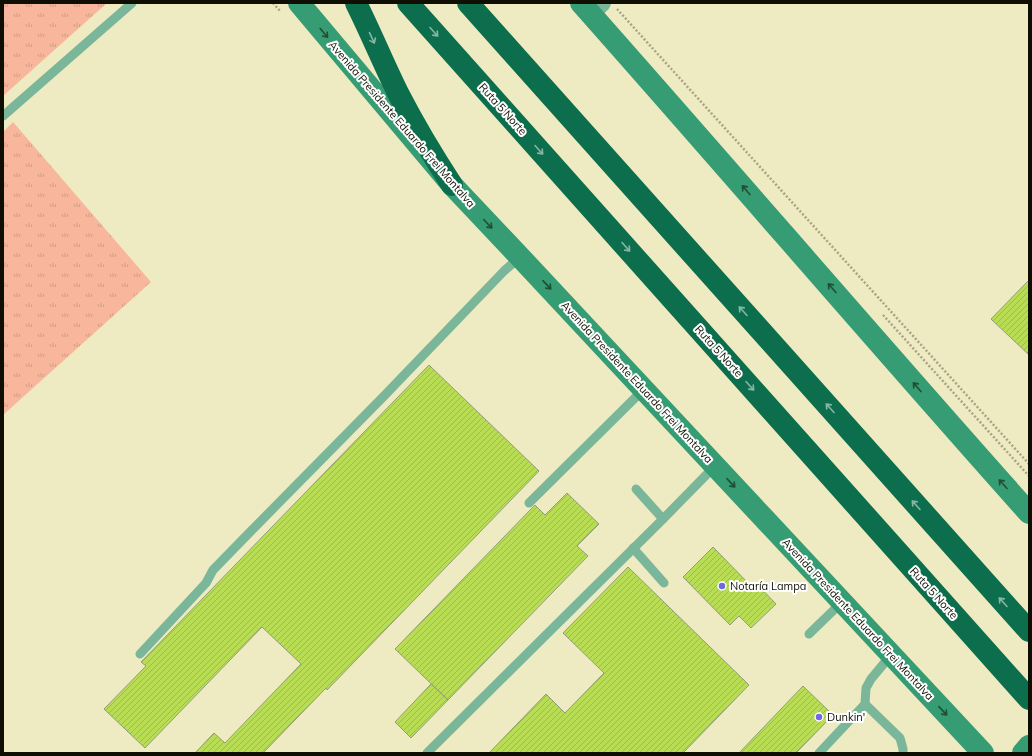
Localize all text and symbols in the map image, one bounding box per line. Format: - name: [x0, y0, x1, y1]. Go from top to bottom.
- one-way arrow: [320, 27, 329, 38]
- one-way arrow: [430, 27, 439, 37]
- one-way arrow: [369, 32, 376, 44]
- street label: Avenida Presidente Eduardo Frei Montalva: [326, 38, 478, 210]
- street label: Ruta 5 Norte: [476, 80, 530, 138]
- one-way arrow: [535, 145, 544, 155]
- one-way arrow: [742, 185, 751, 196]
- one-way arrow: [484, 219, 493, 229]
- one-way arrow: [621, 242, 631, 252]
- one-way arrow: [542, 280, 551, 290]
- one-way arrow: [827, 283, 836, 294]
- street label: Avenida Presidente Eduardo Frei Montalva: [558, 298, 716, 466]
- one-way arrow: [739, 305, 748, 316]
- street label: Ruta 5 Norte: [692, 322, 746, 380]
- one-way arrow: [745, 381, 755, 391]
- one-way arrow: [912, 381, 921, 392]
- one-way arrow: [826, 403, 835, 413]
- one-way arrow: [726, 477, 735, 488]
- one-way arrow: [998, 479, 1008, 489]
- one-way arrow: [912, 499, 921, 510]
- street label: Avenida Presidente Eduardo Frei Montalva: [779, 535, 937, 703]
- street label: Ruta 5 Norte: [907, 564, 961, 622]
- place label: Notaría Lampa: [730, 579, 806, 593]
- marker: Notaría Lampa: [717, 581, 727, 591]
- one-way arrow: [999, 597, 1008, 607]
- one-way arrow: [939, 706, 948, 716]
- place label: Dunkin': [827, 710, 865, 724]
- marker: Dunkin': [814, 712, 824, 722]

